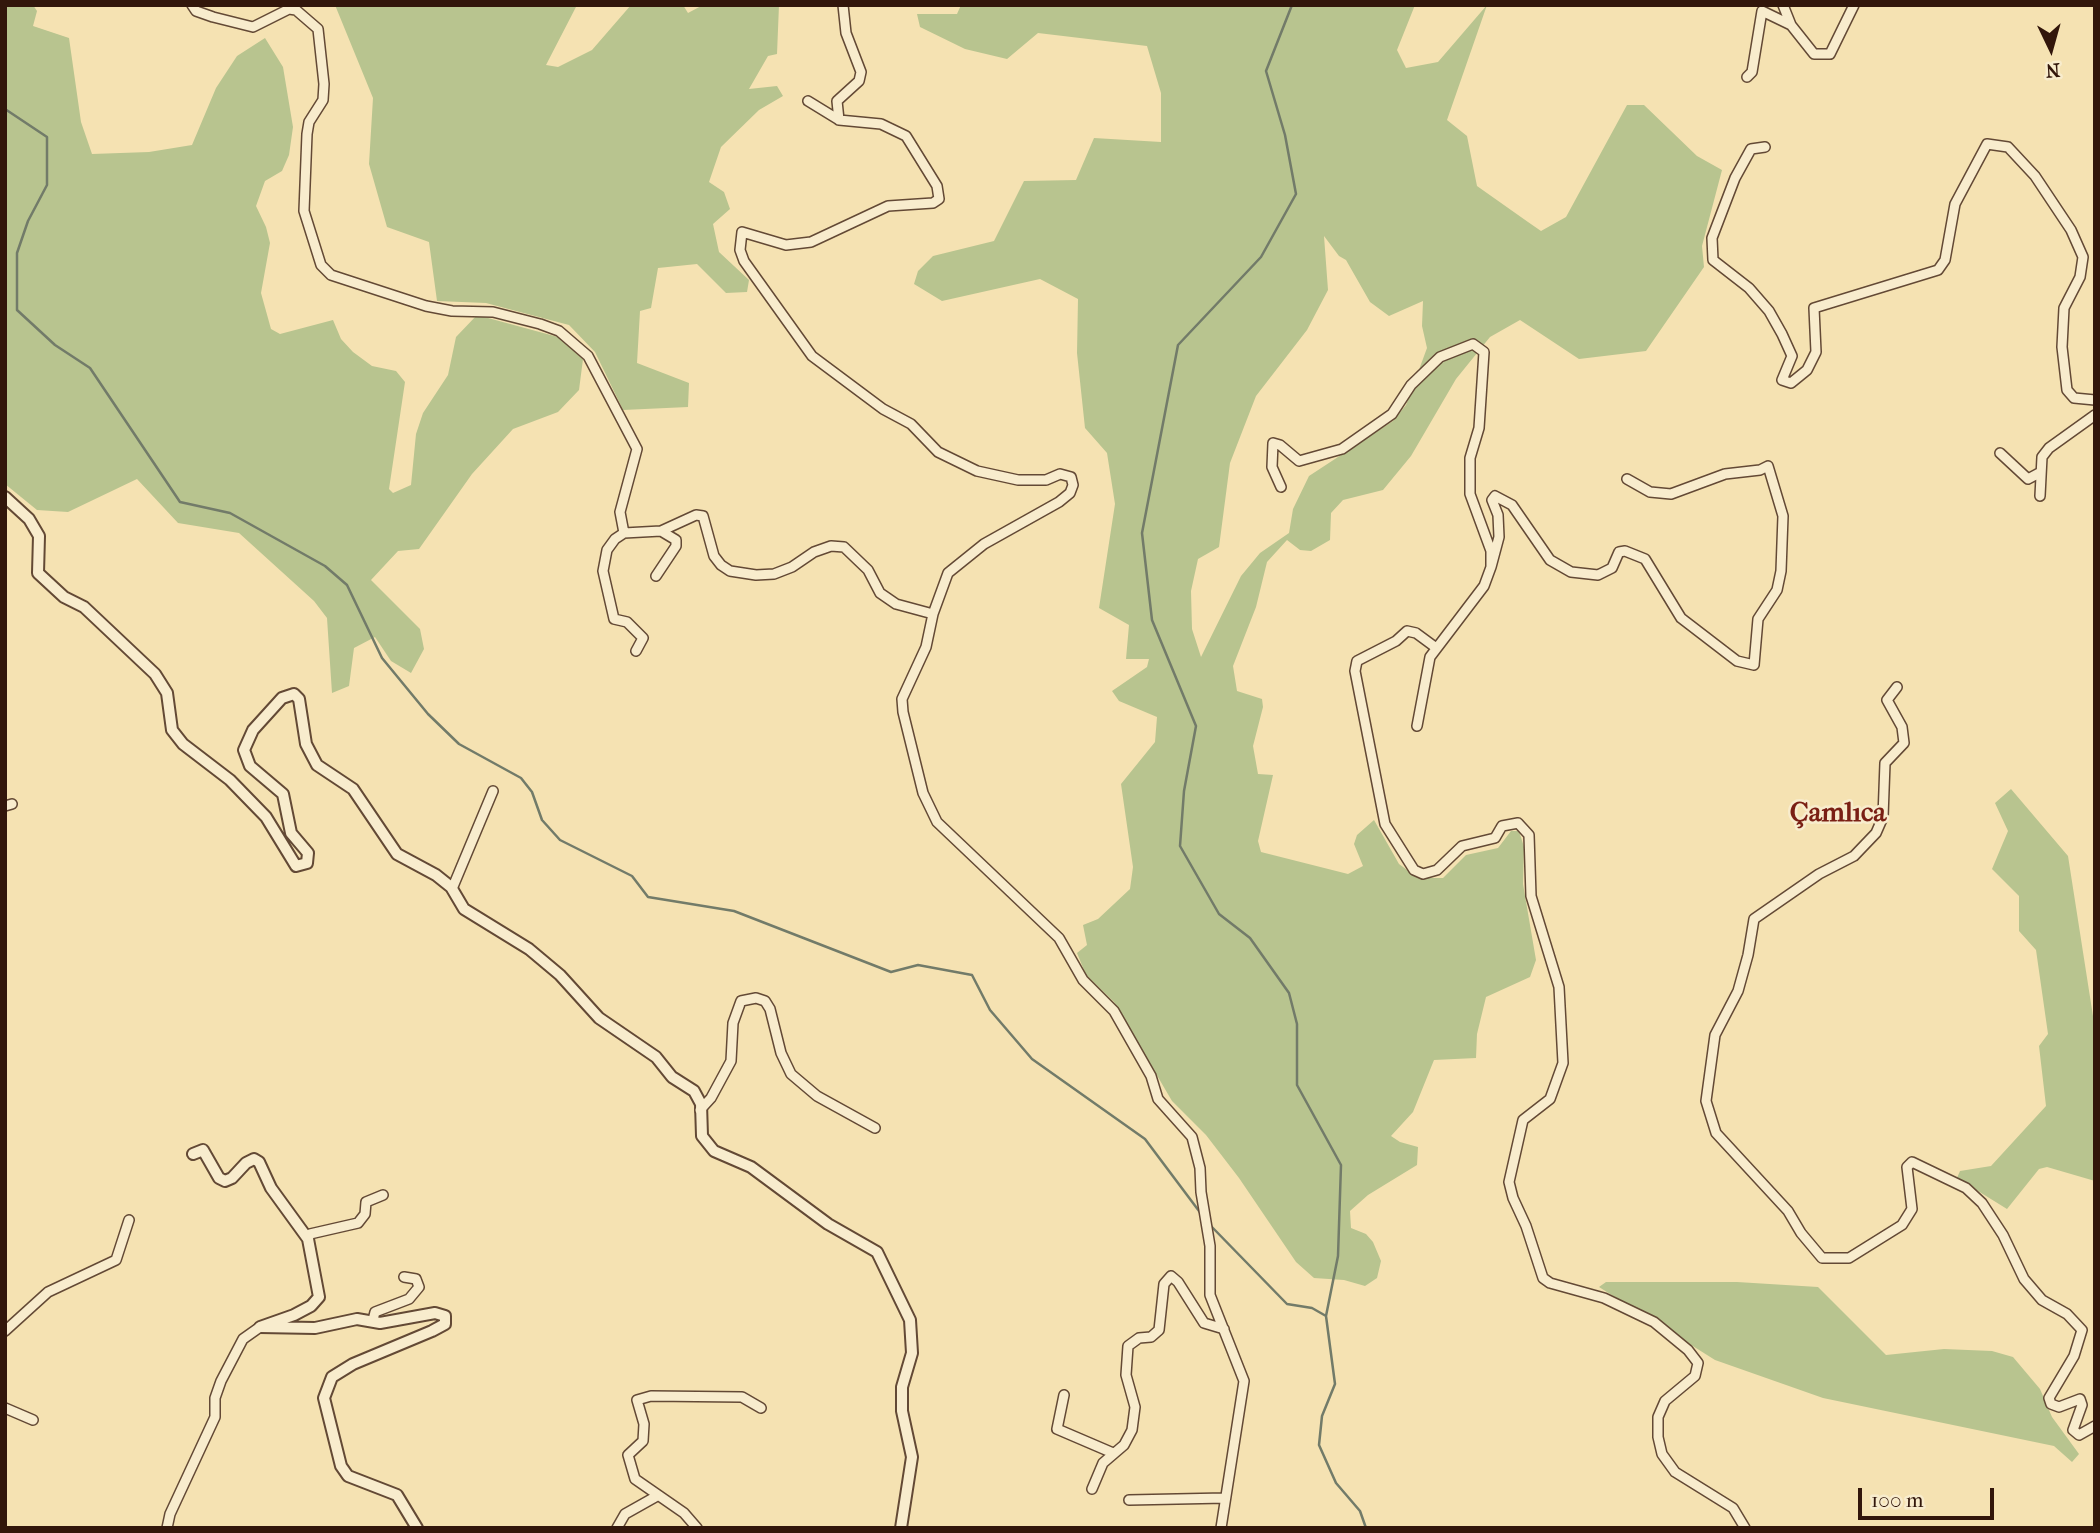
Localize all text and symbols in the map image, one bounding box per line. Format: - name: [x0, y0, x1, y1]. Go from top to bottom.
- north arrow: [2016, 14, 2086, 84]
- text: N: [2045, 58, 2061, 82]
- district label: Çamlıca: [1790, 797, 1886, 831]
- scale bar: [1862, 1474, 1998, 1518]
- text: 100 m: [1871, 1488, 1924, 1512]

